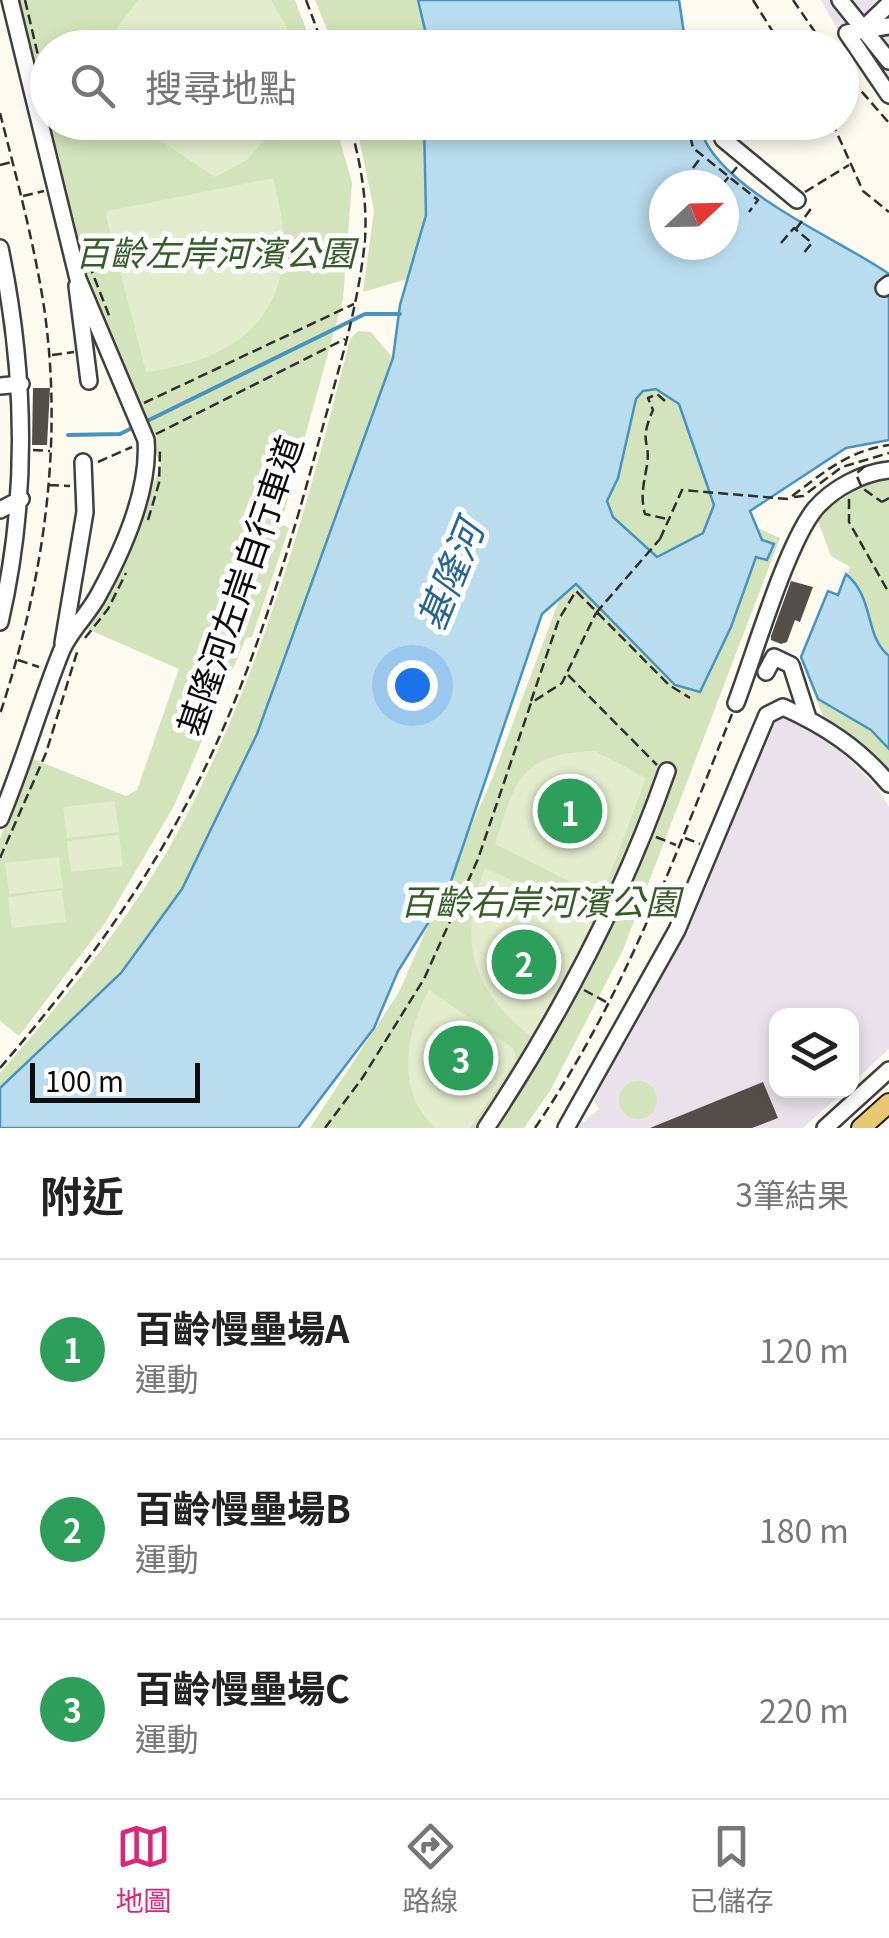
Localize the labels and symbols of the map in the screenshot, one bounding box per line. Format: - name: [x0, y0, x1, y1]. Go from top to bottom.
- north arrow: [649, 170, 739, 260]
- park label: 百齡左岸河濱公園: [75, 225, 360, 276]
- street label: 基隆河左岸自行車道: [162, 428, 313, 742]
- water label: 基隆河: [401, 505, 497, 638]
- your location: [387, 660, 438, 711]
- pin: 1: [538, 774, 602, 848]
- park label: 百齡右岸河濱公園: [400, 874, 685, 925]
- pin: 2: [492, 924, 556, 1000]
- pin: 3: [428, 1020, 494, 1096]
- scale bar: [30, 1058, 200, 1102]

